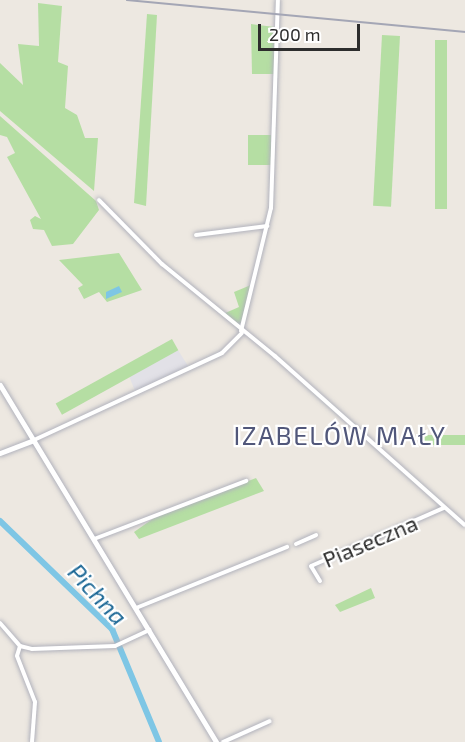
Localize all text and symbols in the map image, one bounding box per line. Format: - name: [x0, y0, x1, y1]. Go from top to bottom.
- scale bar: [261, 12, 363, 50]
- text: 200 m: [269, 23, 321, 45]
- district label: IZABELÓW MAŁY: [233, 419, 447, 451]
- street label: Piaseczna: [319, 509, 421, 573]
- water label: Pichna: [63, 557, 133, 631]

